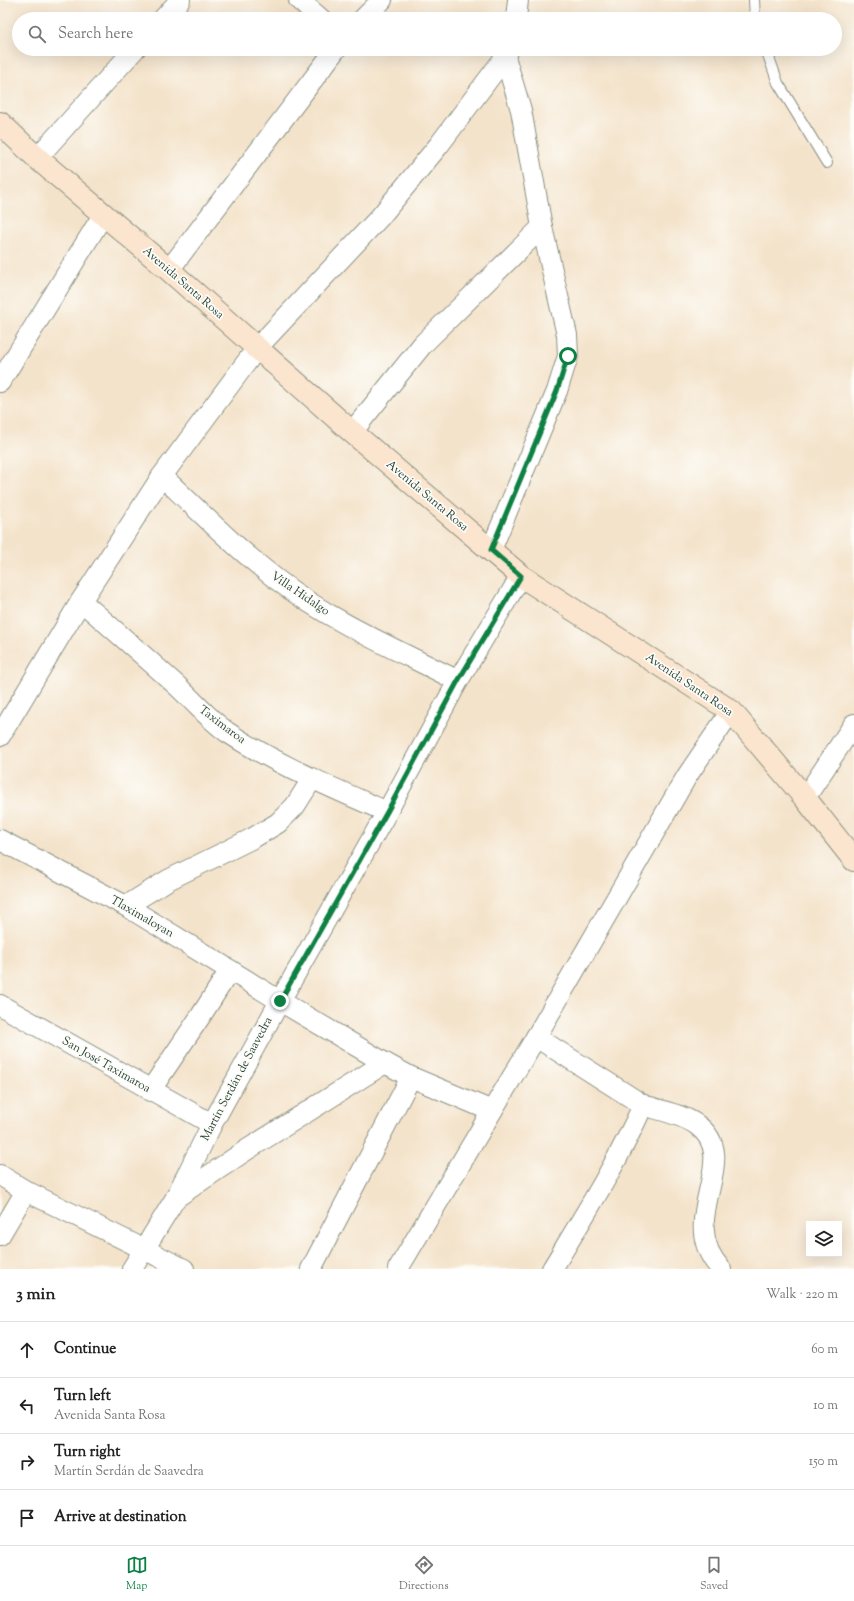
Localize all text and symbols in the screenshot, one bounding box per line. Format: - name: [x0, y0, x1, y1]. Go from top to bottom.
- search box: [12, 12, 842, 56]
- icon: search: [26, 23, 48, 45]
- text: Search here: [58, 24, 133, 45]
- street label: Avenida Santa Rosa: [138, 242, 228, 324]
- route start: [559, 347, 577, 365]
- street label: Avenida Santa Rosa: [382, 456, 473, 536]
- street label: Villa Hidalgo: [267, 568, 334, 621]
- street label: Avenida Santa Rosa: [641, 649, 737, 721]
- street label: Taximaroa: [195, 701, 250, 749]
- street label: Tlaximaloyan: [107, 892, 177, 942]
- route end: [271, 992, 289, 1010]
- street label: Martín Serdán de Saavedra: [197, 1013, 278, 1144]
- street label: San José Taximaroa: [58, 1032, 154, 1098]
- map controls: [806, 1221, 842, 1257]
- button: layers: [806, 1221, 842, 1257]
- text: 3 min: [16, 1283, 55, 1307]
- text: Walk · 220 m: [766, 1286, 838, 1304]
- icon: ahead: [16, 1339, 38, 1361]
- text: Continue: [54, 1339, 116, 1360]
- text: 60 m: [811, 1341, 838, 1359]
- text: Turn left: [54, 1386, 111, 1407]
- icon: left: [16, 1395, 38, 1417]
- text: 10 m: [813, 1397, 838, 1415]
- text: Avenida Santa Rosa: [54, 1407, 165, 1425]
- text: Turn right: [54, 1442, 120, 1463]
- icon: right: [16, 1451, 38, 1473]
- text: 150 m: [809, 1453, 838, 1471]
- text: Martín Serdán de Saavedra: [54, 1463, 204, 1481]
- icon: arrive: [16, 1507, 38, 1529]
- text: Arrive at destination: [54, 1507, 187, 1528]
- tab: Map: [126, 1554, 148, 1594]
- tab: Directions: [399, 1554, 449, 1594]
- tab: Saved: [700, 1554, 728, 1594]

